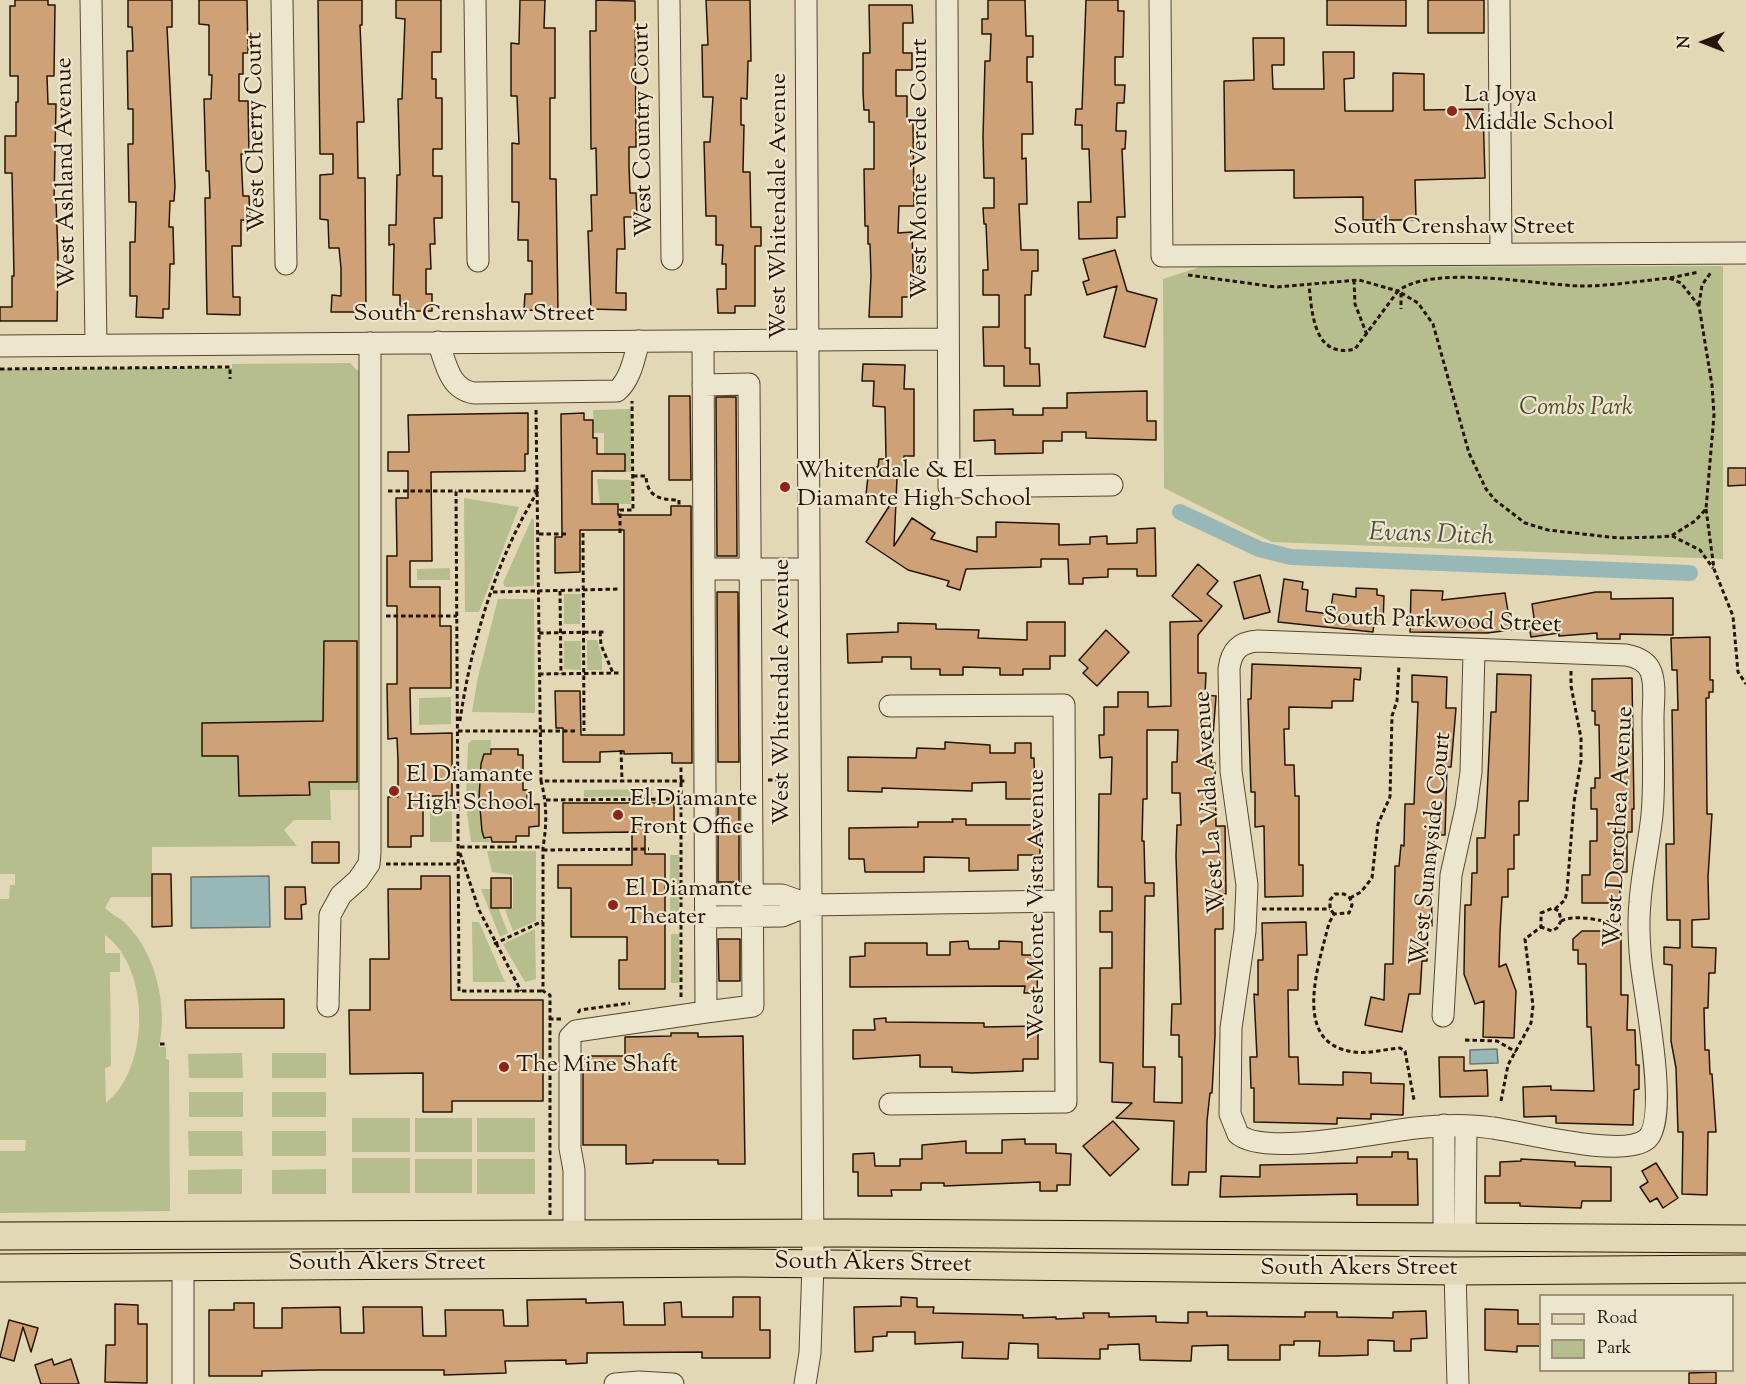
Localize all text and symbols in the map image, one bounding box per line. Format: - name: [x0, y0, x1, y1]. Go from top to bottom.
- north arrow: [1674, 12, 1734, 72]
- street label: West Country Court: [629, 22, 661, 238]
- street label: West Cherry Court: [242, 31, 274, 233]
- text: N: [1674, 36, 1697, 48]
- street label: West Monte Verde Court: [908, 38, 936, 300]
- street label: West Ashland Avenue: [52, 57, 84, 289]
- street label: West Whitendale Avenue: [767, 73, 795, 339]
- place label: La Joya Middle School: [1464, 83, 1614, 139]
- marker: La Joya Middle School: [1445, 104, 1459, 118]
- street label: South Crenshaw Street: [1333, 215, 1575, 243]
- street label: South Crenshaw Street: [353, 302, 595, 330]
- park label: Combs Park: [1519, 396, 1633, 424]
- place label: Whitendale & El Diamante High School: [797, 459, 1032, 515]
- marker: Whitendale & El Diamante High School: [778, 480, 792, 494]
- water label: Evans Ditch: [1368, 519, 1494, 555]
- street label: West Whitendale Avenue: [770, 559, 798, 825]
- street label: South Parkwood Street: [1322, 604, 1562, 642]
- street label: West La Vida Avenue: [1190, 690, 1234, 914]
- street label: West Dorothea Avenue: [1600, 705, 1642, 949]
- street label: West Sunnyside Court: [1406, 731, 1460, 967]
- place label: El Diamante High School: [406, 763, 534, 819]
- street label: West Monte Vista Avenue: [1025, 769, 1053, 1039]
- marker: El Diamante High School: [387, 784, 401, 798]
- place label: El Diamante Front Office: [630, 787, 757, 843]
- marker: El Diamante Front Office: [611, 808, 625, 822]
- place label: El Diamante Theater: [625, 877, 752, 933]
- marker: El Diamante Theater: [606, 898, 620, 912]
- place label: The Mine Shaft: [516, 1053, 678, 1081]
- marker: The Mine Shaft: [497, 1060, 511, 1074]
- street label: South Akers Street: [774, 1249, 972, 1281]
- street label: South Akers Street: [288, 1251, 486, 1279]
- street label: South Akers Street: [1260, 1256, 1458, 1284]
- legend: [1539, 1294, 1734, 1372]
- text: Road: [1597, 1306, 1637, 1332]
- text: Park: [1597, 1336, 1631, 1362]

